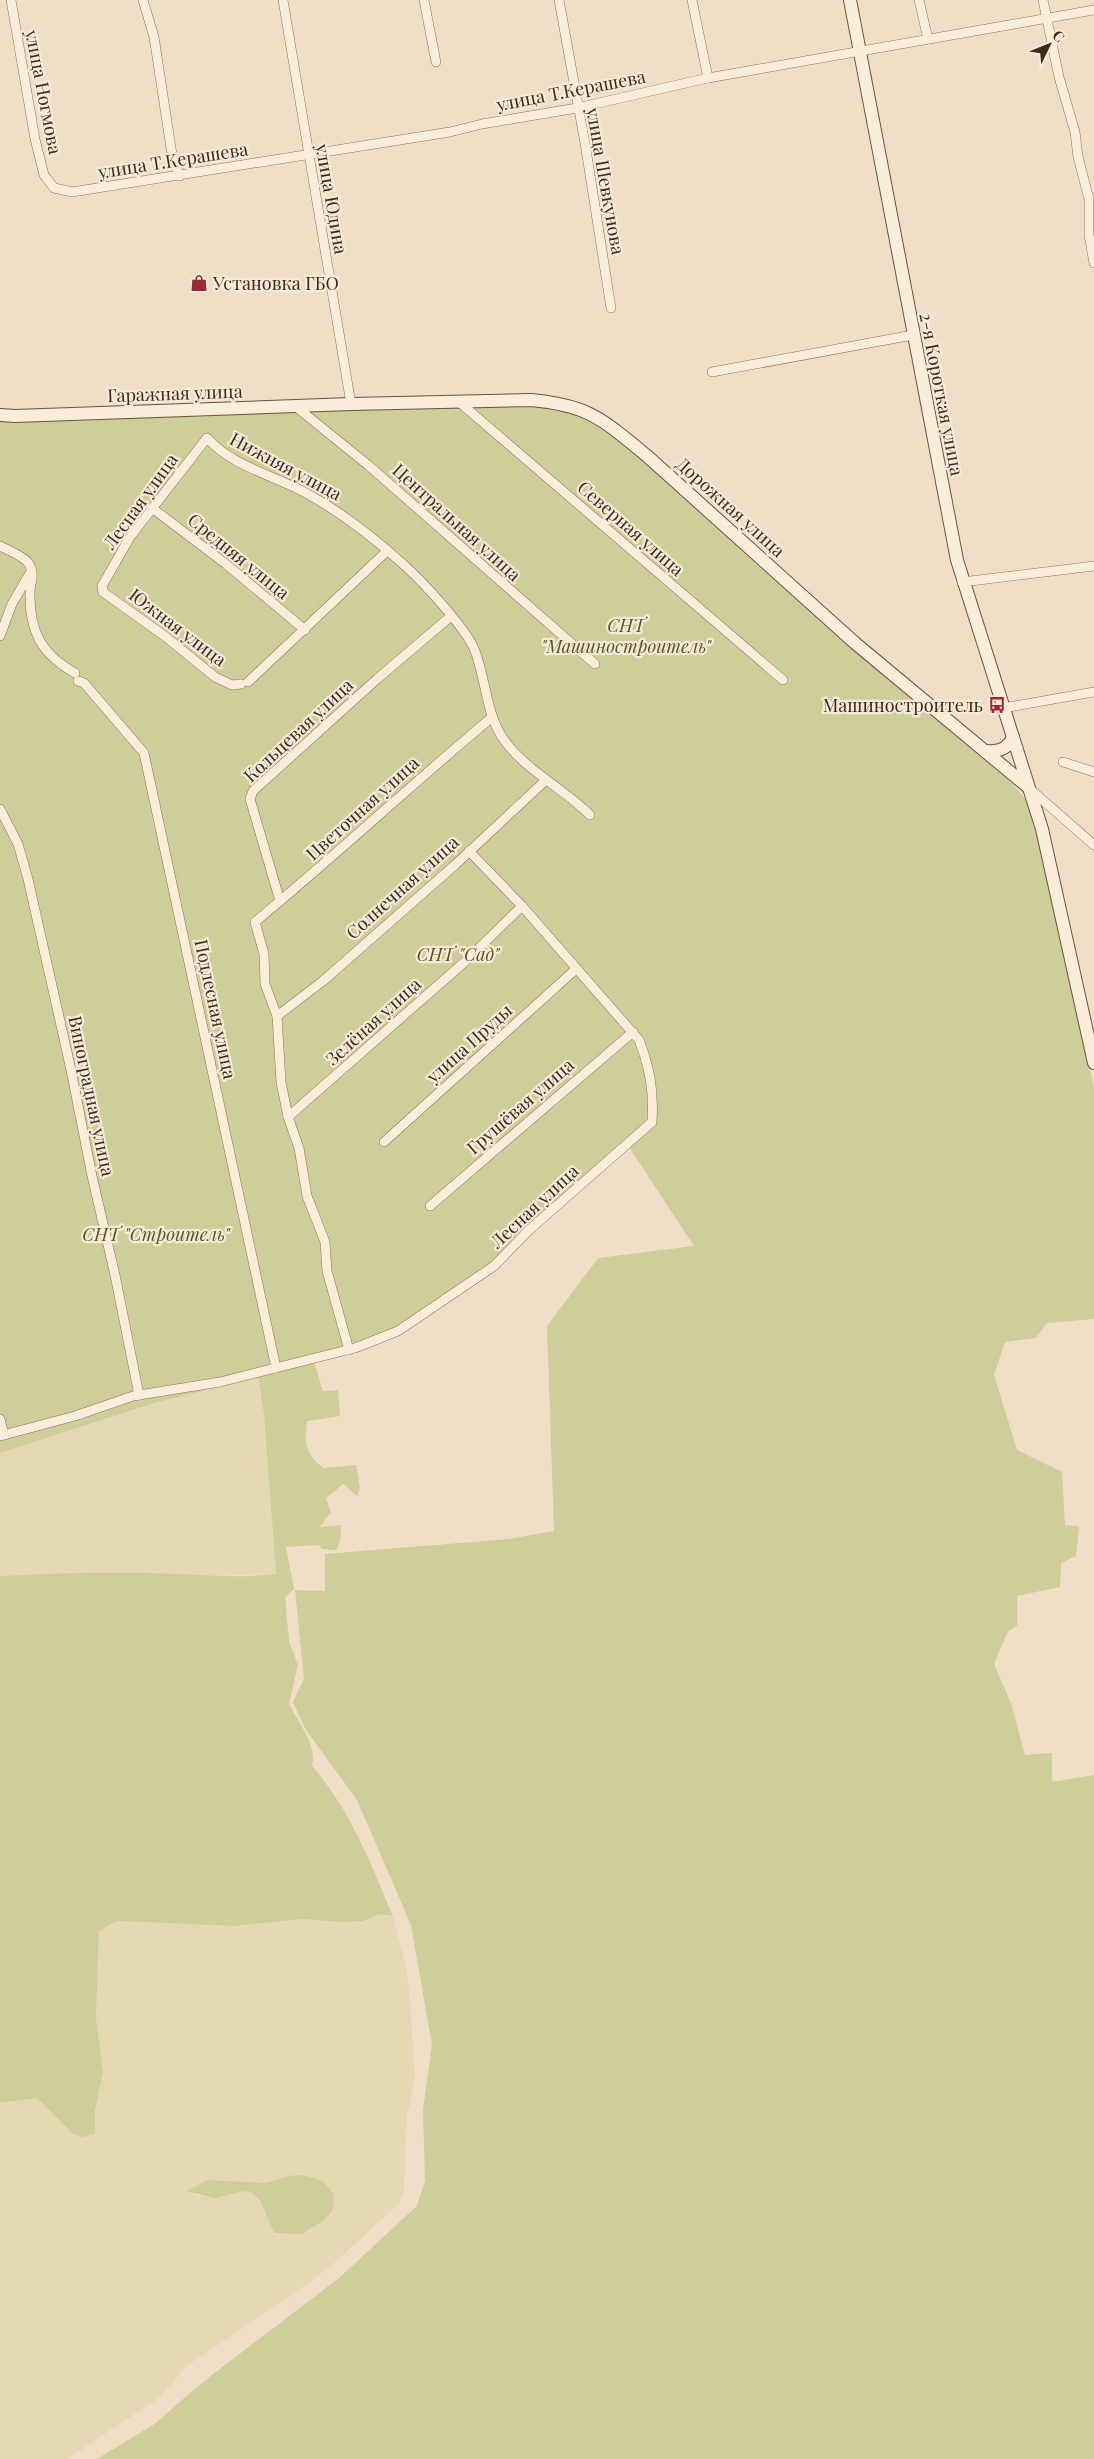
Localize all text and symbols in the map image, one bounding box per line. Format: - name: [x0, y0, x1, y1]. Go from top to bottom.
- north arrow: [1024, 20, 1074, 70]
- text: С: [1049, 26, 1069, 46]
- street label: улица Ногмова: [20, 27, 68, 156]
- street label: улица Т.Керашева: [493, 64, 648, 116]
- street label: улица Шевкунова: [581, 105, 631, 256]
- street label: улица Т.Керашева: [95, 136, 250, 184]
- street label: улица Юдина: [310, 141, 354, 256]
- place label: Установка ГБО: [212, 271, 339, 295]
- shop icon: Установка ГБО: [189, 273, 209, 293]
- street label: 2-я Короткая улица: [914, 310, 970, 478]
- street label: Гаражная улица: [107, 379, 243, 407]
- street label: Нижняя улица: [226, 426, 346, 506]
- street label: Лесная улица: [97, 448, 183, 554]
- street label: Дорожная улица: [672, 452, 790, 562]
- street label: Центральная улица: [388, 458, 526, 586]
- street label: Северная улица: [573, 475, 689, 581]
- street label: Средняя улица: [183, 508, 295, 604]
- street label: Южная улица: [124, 583, 232, 671]
- park label: СНТ "Машиностроитель": [541, 613, 713, 658]
- street label: Кольцевая улица: [238, 673, 358, 787]
- place label: Машиностроитель: [823, 693, 983, 717]
- bus stop icon: Машиностроитель: [987, 695, 1007, 715]
- street label: Цветочная улица: [300, 751, 424, 865]
- street label: Солнечная улица: [340, 830, 464, 944]
- street label: Подлесная улица: [189, 937, 243, 1081]
- park label: СНТ "Сад": [417, 942, 501, 966]
- street label: Зелёная улица: [320, 972, 426, 1070]
- street label: улица Пруды: [420, 998, 517, 1089]
- street label: Виноградная улица: [63, 1014, 121, 1178]
- street label: Грушёвая улица: [461, 1053, 579, 1159]
- street label: Лесная улица: [484, 1159, 583, 1254]
- park label: СНТ "Строитель": [82, 1222, 231, 1246]

